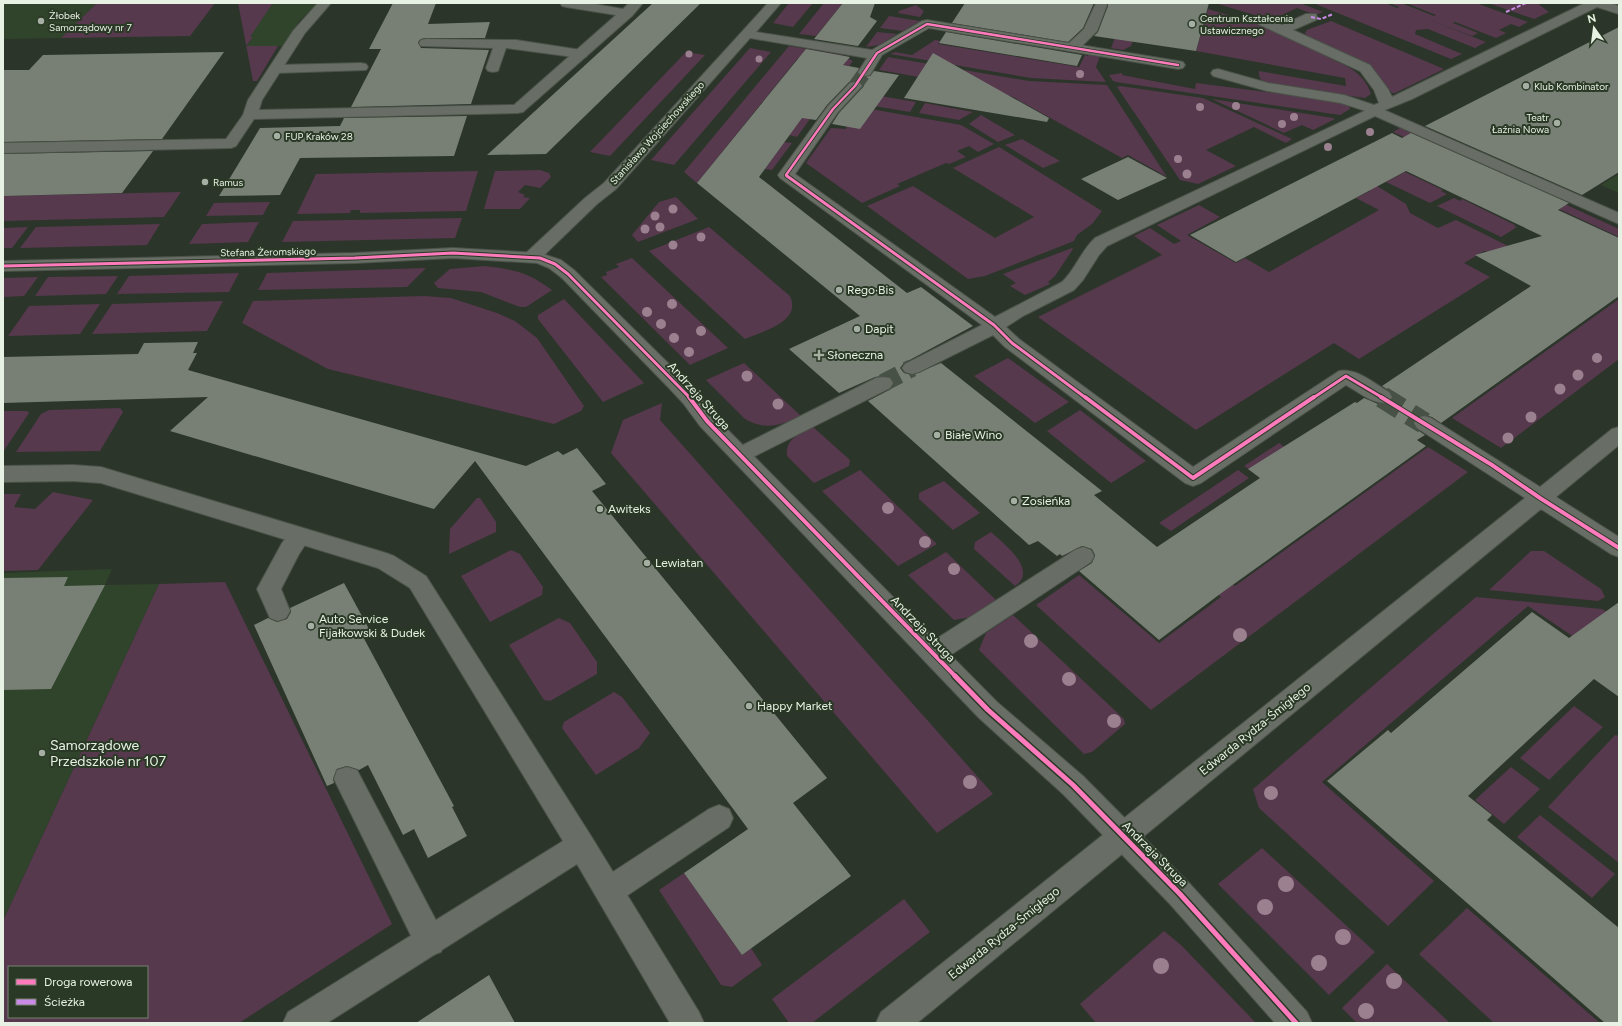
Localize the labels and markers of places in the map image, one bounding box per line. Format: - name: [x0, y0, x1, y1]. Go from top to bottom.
- place label: Żłobek Samorządowy nr 7: [49, 9, 132, 34]
- place label: Centrum Kształcenia Ustawicznego: [1200, 12, 1293, 37]
- marker: Żłobek Samorządowy nr 7: [36, 16, 46, 26]
- marker: Centrum Kształcenia Ustawicznego: [1187, 19, 1197, 29]
- place label: Klub Kombinator: [1534, 80, 1609, 93]
- marker: Klub Kombinator: [1521, 81, 1531, 91]
- place label: Teatr Łaźnia Nowa: [1492, 111, 1550, 136]
- marker: Teatr Łaźnia Nowa: [1552, 118, 1562, 128]
- place label: FUP Kraków 28: [285, 130, 353, 143]
- marker: FUP Kraków 28: [272, 131, 282, 141]
- place label: Ramus: [213, 176, 243, 189]
- marker: Ramus: [200, 177, 210, 187]
- place label: Rego·Bis: [847, 283, 894, 297]
- marker: Rego·Bis: [834, 285, 844, 295]
- place label: Dapit: [865, 322, 894, 336]
- marker: Dapit: [852, 324, 862, 334]
- place label: Słoneczna: [827, 348, 883, 362]
- marker: Słoneczna: [814, 350, 824, 360]
- place label: Białe Wino: [945, 428, 1002, 442]
- marker: Białe Wino: [932, 430, 942, 440]
- place label: Zosieńka: [1022, 494, 1070, 508]
- marker: Zosieńka: [1009, 496, 1019, 506]
- place label: Awiteks: [608, 502, 651, 516]
- marker: Awiteks: [595, 504, 605, 514]
- place label: Lewiatan: [655, 556, 704, 570]
- marker: Lewiatan: [642, 558, 652, 568]
- place label: Auto Service Fijałkowski & Dudek: [319, 612, 425, 640]
- marker: Auto Service Fijałkowski & Dudek: [306, 621, 316, 631]
- place label: Happy Market: [757, 699, 833, 713]
- marker: Happy Market: [744, 701, 754, 711]
- place label: Samorządowe Przedszkole nr 107: [50, 737, 167, 770]
- marker: Samorządowe Przedszkole nr 107: [37, 748, 47, 758]

